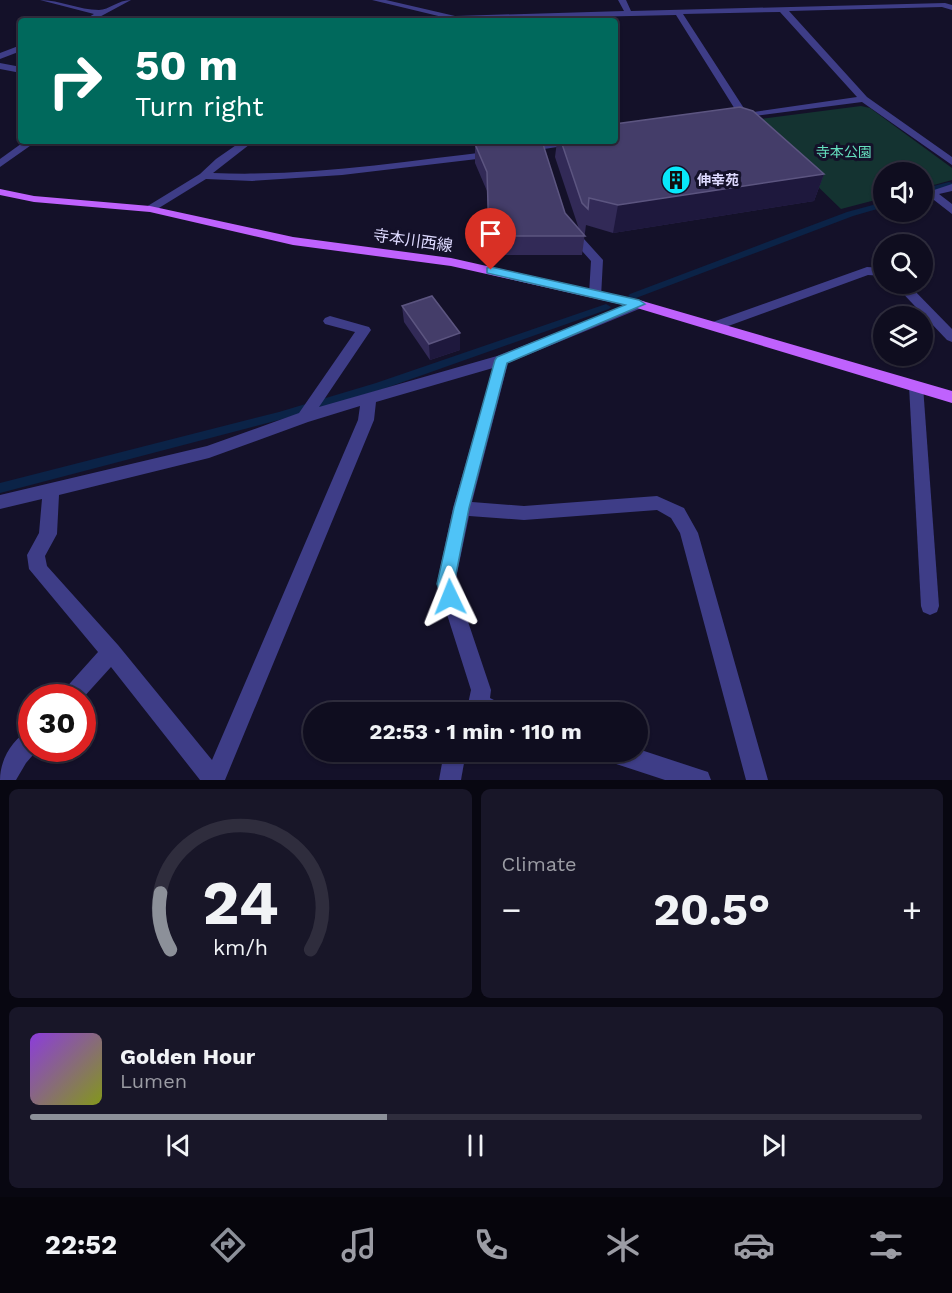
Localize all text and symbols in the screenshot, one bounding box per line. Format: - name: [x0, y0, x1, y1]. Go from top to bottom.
- text: 50 m: [135, 41, 238, 90]
- icon: right: [36, 42, 114, 120]
- text: Turn right: [135, 91, 264, 123]
- park label: 寺本公園: [816, 144, 872, 160]
- map controls: [873, 162, 933, 366]
- button: sound: [873, 162, 933, 222]
- building icon: 伸幸苑: [660, 164, 692, 196]
- place label: 伸幸苑: [697, 172, 739, 188]
- pin: [465, 208, 516, 270]
- icon: arrive: [474, 217, 507, 250]
- street label: 寺本川西線: [372, 226, 454, 255]
- button: search: [873, 234, 933, 294]
- button: layers: [873, 306, 933, 366]
- position arrow: [418, 565, 482, 629]
- speed limit sign: 30: [18, 684, 96, 762]
- text: 22:53 · 1 min · 110 m: [369, 719, 582, 744]
- text: Climate: [502, 852, 577, 876]
- text: 24: [202, 866, 279, 939]
- text: 20.5°: [653, 883, 770, 936]
- text: −: [502, 890, 521, 929]
- text: +: [902, 890, 922, 929]
- text: km/h: [213, 936, 268, 961]
- text: Golden Hour: [120, 1044, 255, 1069]
- text: Lumen: [120, 1069, 187, 1093]
- icon: previous: [162, 1129, 195, 1162]
- icon: pause: [459, 1129, 492, 1162]
- icon: next: [757, 1129, 790, 1162]
- icon: directions: [207, 1224, 249, 1266]
- icon: music: [338, 1224, 380, 1266]
- icon: phone: [470, 1224, 512, 1266]
- icon: climate: [602, 1224, 644, 1266]
- icon: car: [733, 1224, 775, 1266]
- icon: filters: [865, 1224, 907, 1266]
- text: 22:52: [45, 1229, 117, 1261]

